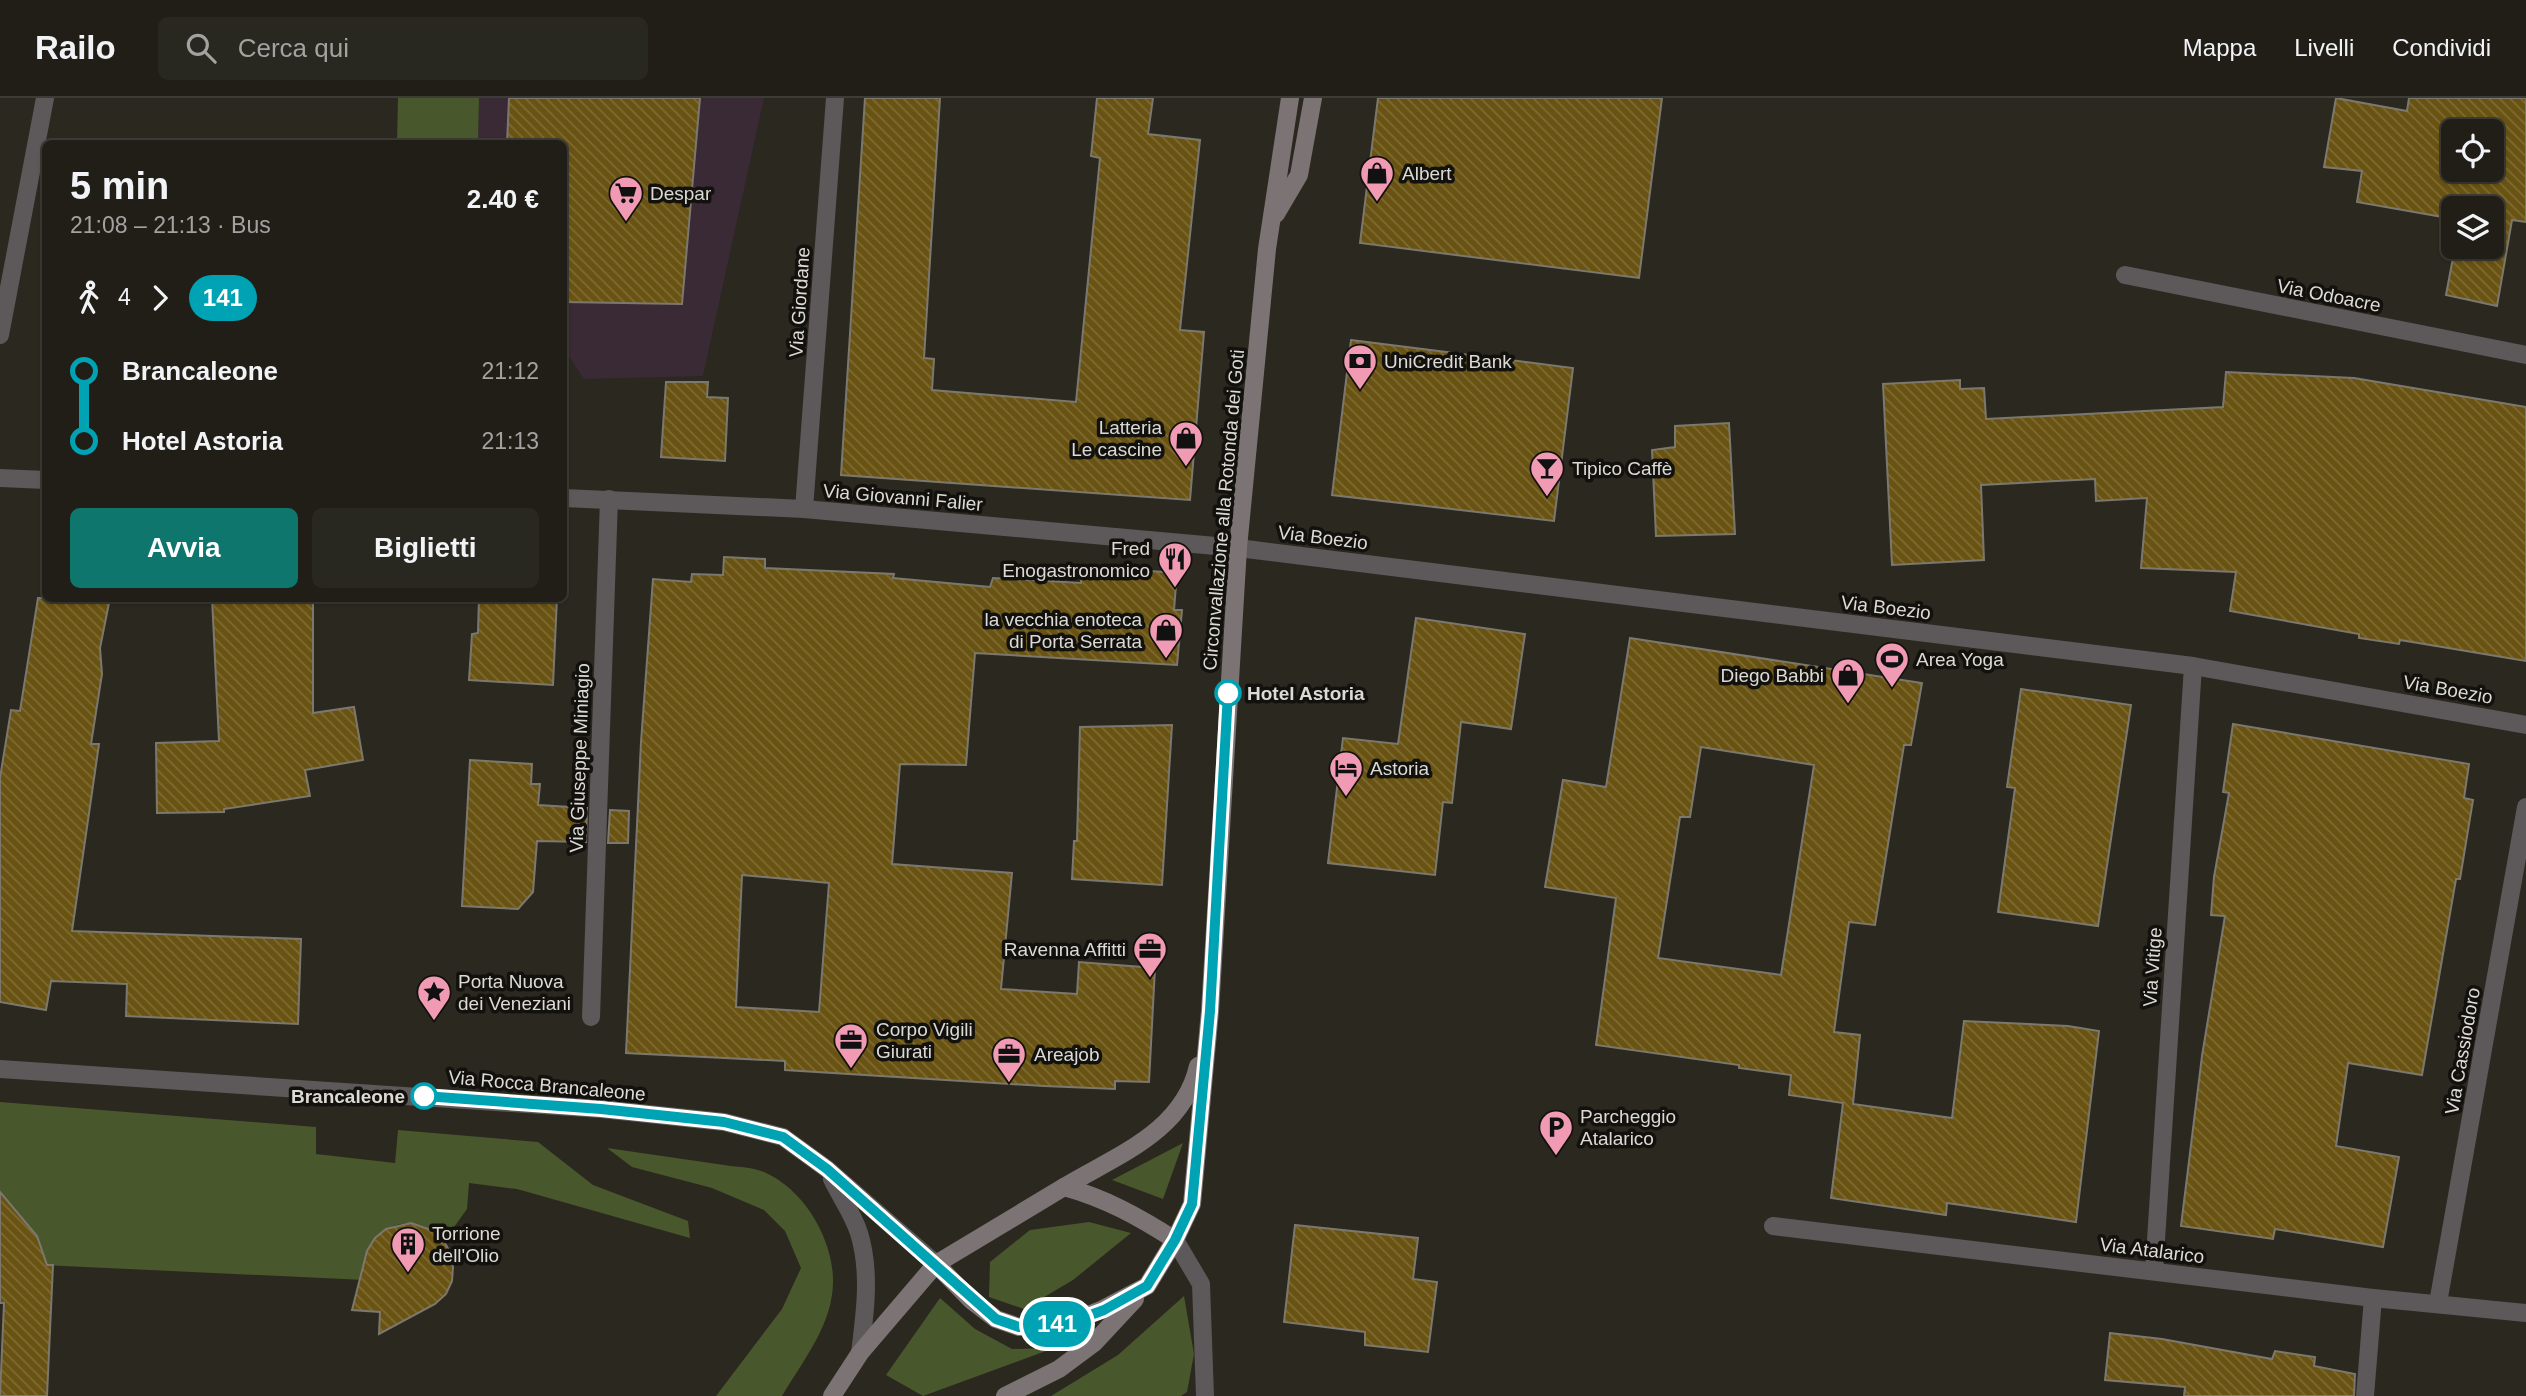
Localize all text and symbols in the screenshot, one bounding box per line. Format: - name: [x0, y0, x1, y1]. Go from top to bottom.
- search box: [158, 17, 648, 80]
- text: Railo: [35, 29, 116, 66]
- icon: search: [182, 29, 220, 67]
- text: Cerca qui: [238, 33, 349, 63]
- text: Mappa: [2183, 34, 2256, 61]
- text: Livelli: [2294, 34, 2354, 61]
- text: Condividi: [2392, 34, 2491, 61]
- map controls: [2441, 119, 2504, 259]
- button: locate: [2441, 119, 2504, 182]
- shop icon: Albert: [1358, 154, 1396, 203]
- place label: Albert: [1402, 163, 1452, 184]
- text: 5 min: [70, 165, 169, 207]
- supermarket icon: Despar: [607, 174, 645, 223]
- place label: Despar: [650, 183, 712, 204]
- text: 2.40 €: [467, 184, 539, 214]
- button: layers: [2441, 196, 2504, 259]
- text: 21:08 – 21:13 · Bus: [70, 212, 271, 238]
- street label: Via Giordane: [785, 246, 814, 358]
- street label: Via Odoacre: [2275, 275, 2383, 316]
- icon: walk: [70, 279, 108, 317]
- icon: forward: [141, 279, 179, 317]
- text: 4: [118, 284, 131, 310]
- text: 141: [203, 284, 243, 311]
- bank icon: UniCredit Bank: [1341, 342, 1379, 391]
- street label: Circonvallazione alla Rotonda dei Goti: [1199, 349, 1248, 671]
- place label: UniCredit Bank: [1384, 351, 1512, 372]
- text: Brancaleone: [122, 356, 278, 386]
- text: 21:12: [481, 358, 539, 384]
- place label: Latteria Le cascine: [1071, 417, 1162, 460]
- shop icon: Latteria Le cascine: [1167, 419, 1205, 468]
- text: Hotel Astoria: [122, 426, 283, 456]
- text: 21:13: [481, 428, 539, 454]
- bar icon: Tipico Caffè: [1528, 449, 1566, 498]
- place label: Tipico Caffè: [1572, 458, 1672, 479]
- street label: Via Giovanni Falier: [822, 480, 984, 515]
- button: Avvia: [70, 508, 298, 588]
- button: Biglietti: [312, 508, 539, 588]
- street label: Via Boezio: [1277, 522, 1369, 553]
- place label: Fred Enogastronomico: [1002, 538, 1150, 581]
- restaurant icon: Fred Enogastronomico: [1156, 540, 1194, 589]
- street label: Via Boezio: [1840, 592, 1932, 623]
- place label: la vecchia enoteca di Porta Serrata: [985, 609, 1142, 652]
- shop icon: la vecchia enoteca di Porta Serrata: [1147, 611, 1185, 660]
- sports icon: Area Yoga: [1873, 640, 1911, 689]
- place label: Area Yoga: [1916, 649, 2004, 670]
- shop icon: Diego Babbi: [1829, 656, 1867, 705]
- street label: Via Giuseppe Miniagio: [566, 663, 593, 853]
- place label: Diego Babbi: [1720, 665, 1824, 686]
- street label: Via Boezio: [2402, 671, 2494, 708]
- marker: Hotel Astoria: [1215, 680, 1241, 706]
- place label: Hotel Astoria: [1247, 683, 1365, 704]
- hotel icon: Astoria: [1327, 749, 1365, 798]
- place label: Astoria: [1370, 758, 1430, 779]
- street label: Via Vitige: [2139, 927, 2166, 1007]
- office icon: Ravenna Affitti: [1131, 930, 1169, 979]
- place label: Ravenna Affitti: [1004, 939, 1126, 960]
- place label: Porta Nuova dei Veneziani: [458, 971, 571, 1014]
- place icon: Porta Nuova dei Veneziani: [415, 973, 453, 1022]
- street label: Via Cassiodoro: [2441, 986, 2484, 1116]
- place label: Corpo Vigili Giurati: [876, 1019, 973, 1062]
- office icon: Corpo Vigili Giurati: [832, 1021, 870, 1070]
- office icon: Areajob: [990, 1035, 1028, 1084]
- place label: Areajob: [1034, 1044, 1100, 1065]
- street label: Via Rocca Brancaleone: [447, 1066, 647, 1105]
- marker: Brancaleone: [411, 1083, 437, 1109]
- place label: Brancaleone: [291, 1086, 405, 1107]
- place label: Parcheggio Atalarico: [1580, 1106, 1676, 1149]
- parking icon: Parcheggio Atalarico: [1537, 1108, 1575, 1157]
- place label: Torrione dell'Olio: [432, 1223, 501, 1266]
- building icon: Torrione dell'Olio: [389, 1225, 427, 1274]
- street label: Via Atalarico: [2098, 1234, 2205, 1267]
- line badge: 141: [1017, 1301, 1097, 1347]
- text: 141: [1037, 1310, 1077, 1337]

